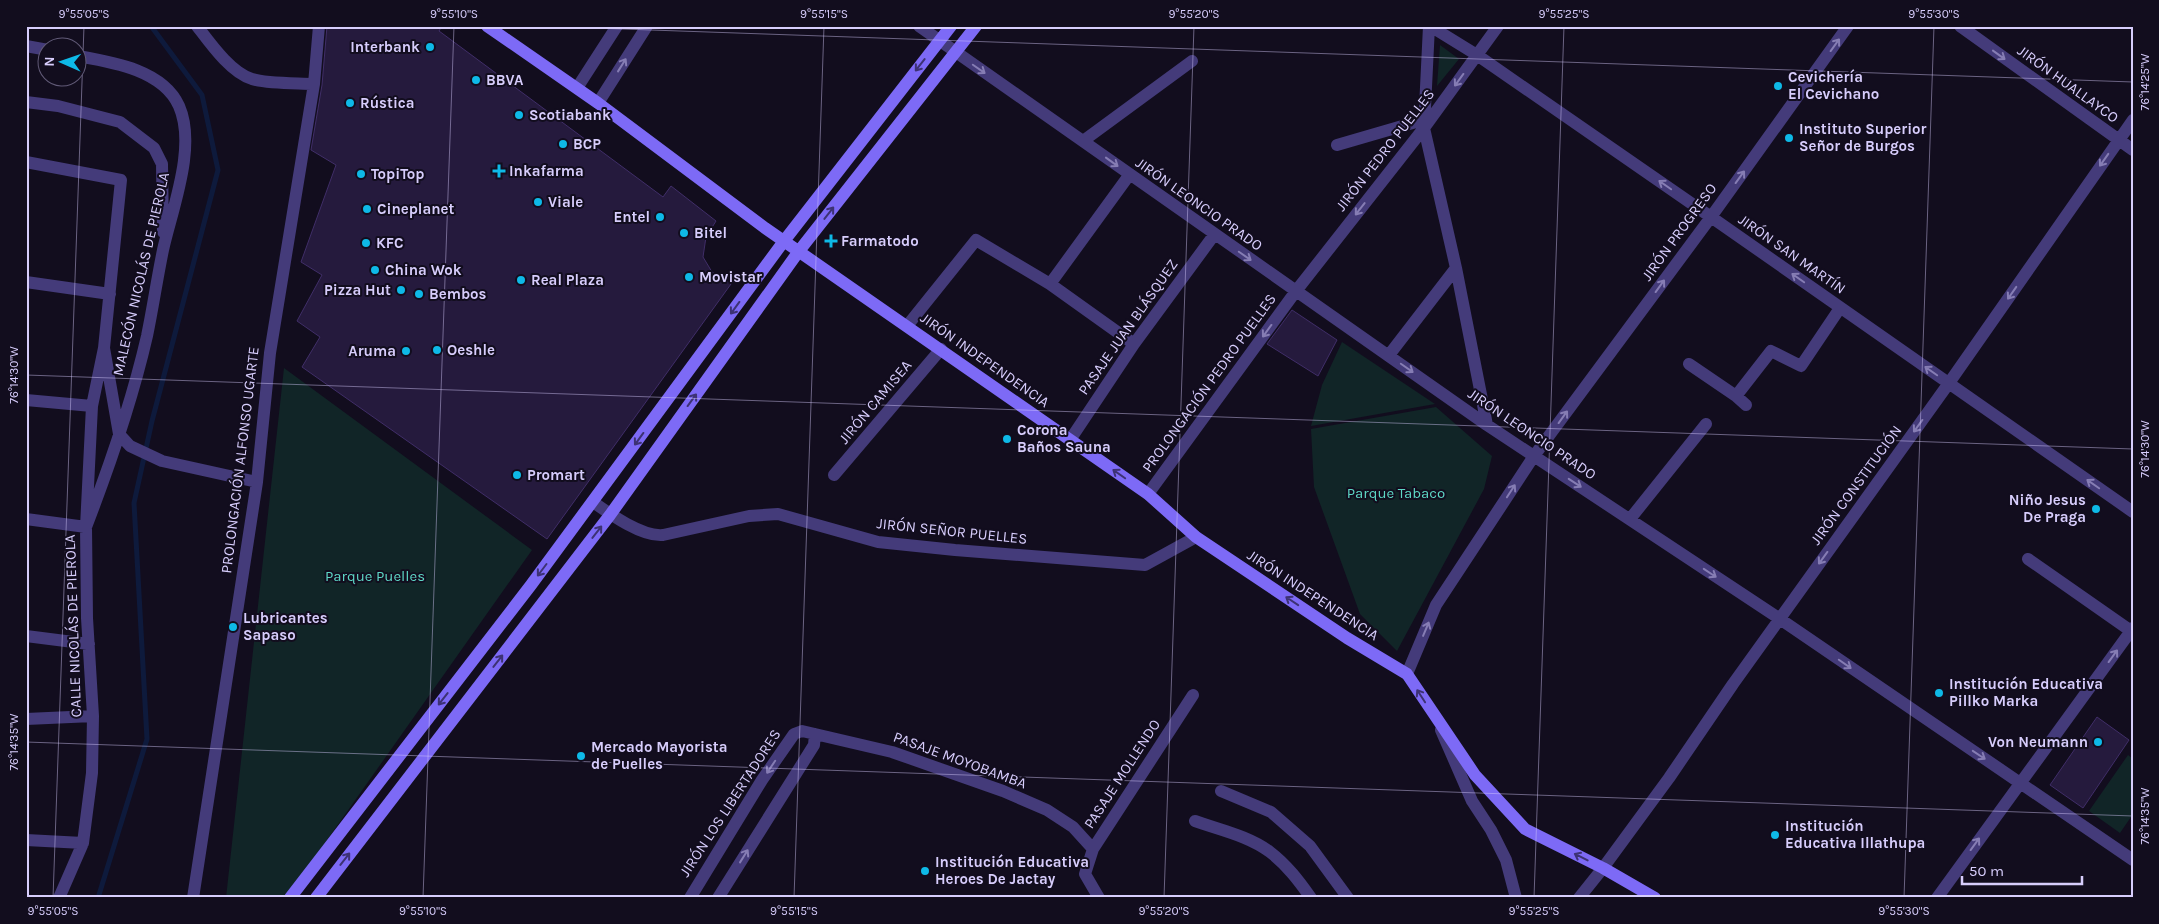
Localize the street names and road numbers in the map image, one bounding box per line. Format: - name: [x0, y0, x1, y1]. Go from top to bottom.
- street label: JIRÓN HUALLAYCO: [2014, 41, 2122, 127]
- street label: JIRÓN PEDRO PUELLES: [1332, 85, 1438, 215]
- street label: JIRÓN LEONCIO PRADO: [1132, 153, 1266, 255]
- street label: MALECÓN NICOLÁS DE PIEROLA: [109, 170, 173, 378]
- street label: JIRÓN PROGRESO: [1638, 180, 1720, 284]
- street label: JIRÓN SAN MARTÍN: [1735, 210, 1849, 298]
- street label: PASAJE JUAN BLÁSQUEZ: [1074, 256, 1182, 398]
- street label: PROLONGACIÓN PEDRO PUELLES: [1138, 290, 1280, 476]
- street label: JIRÓN INDEPENDENCIA: [917, 309, 1053, 412]
- street label: PROLONGACIÓN ALFONSO UGARTE: [217, 346, 263, 574]
- street label: JIRÓN CAMISEA: [835, 356, 915, 448]
- street label: JIRÓN LEONCIO PRADO: [1465, 384, 1599, 484]
- street label: JIRÓN CONSTITUCIÓN: [1807, 422, 1905, 548]
- street label: JIRÓN SEÑOR PUELLES: [876, 514, 1028, 548]
- street label: CALLE NICOLÁS DE PIEROLA: [61, 534, 85, 718]
- street label: JIRÓN INDEPENDENCIA: [1244, 546, 1383, 645]
- street label: PASAJE MOLLENDO: [1080, 716, 1164, 832]
- street label: JIRÓN LOS LIBERTADORES: [676, 726, 784, 880]
- street label: PASAJE MOYOBAMBA: [891, 728, 1029, 793]

